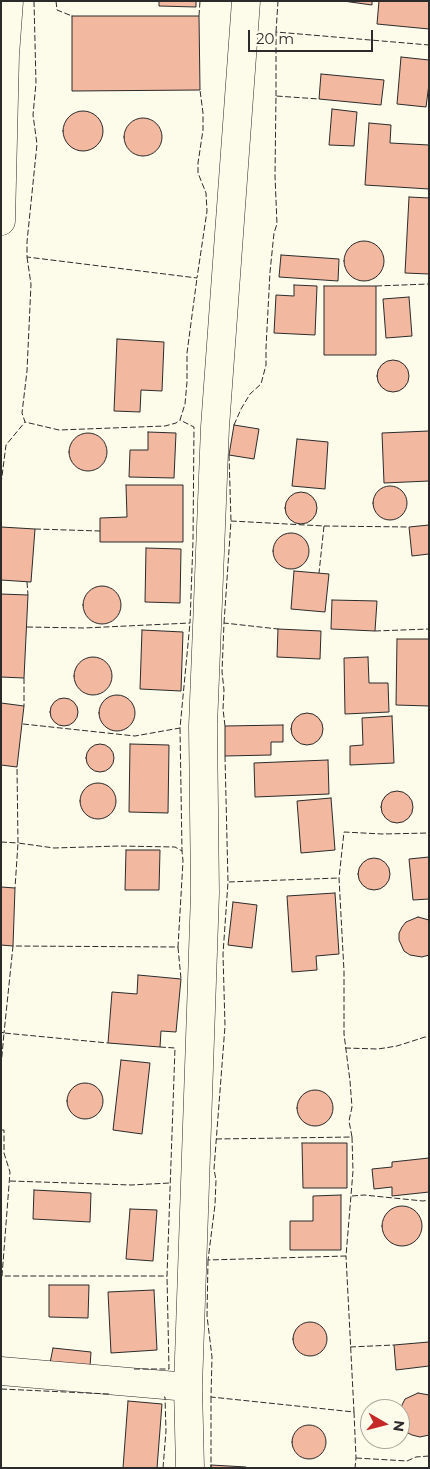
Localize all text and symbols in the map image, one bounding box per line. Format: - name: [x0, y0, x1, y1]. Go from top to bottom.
- scale bar: [250, 20, 375, 52]
- text: 20 m: [256, 29, 294, 48]
- north arrow: [360, 1399, 410, 1449]
- text: N: [389, 1419, 409, 1433]

